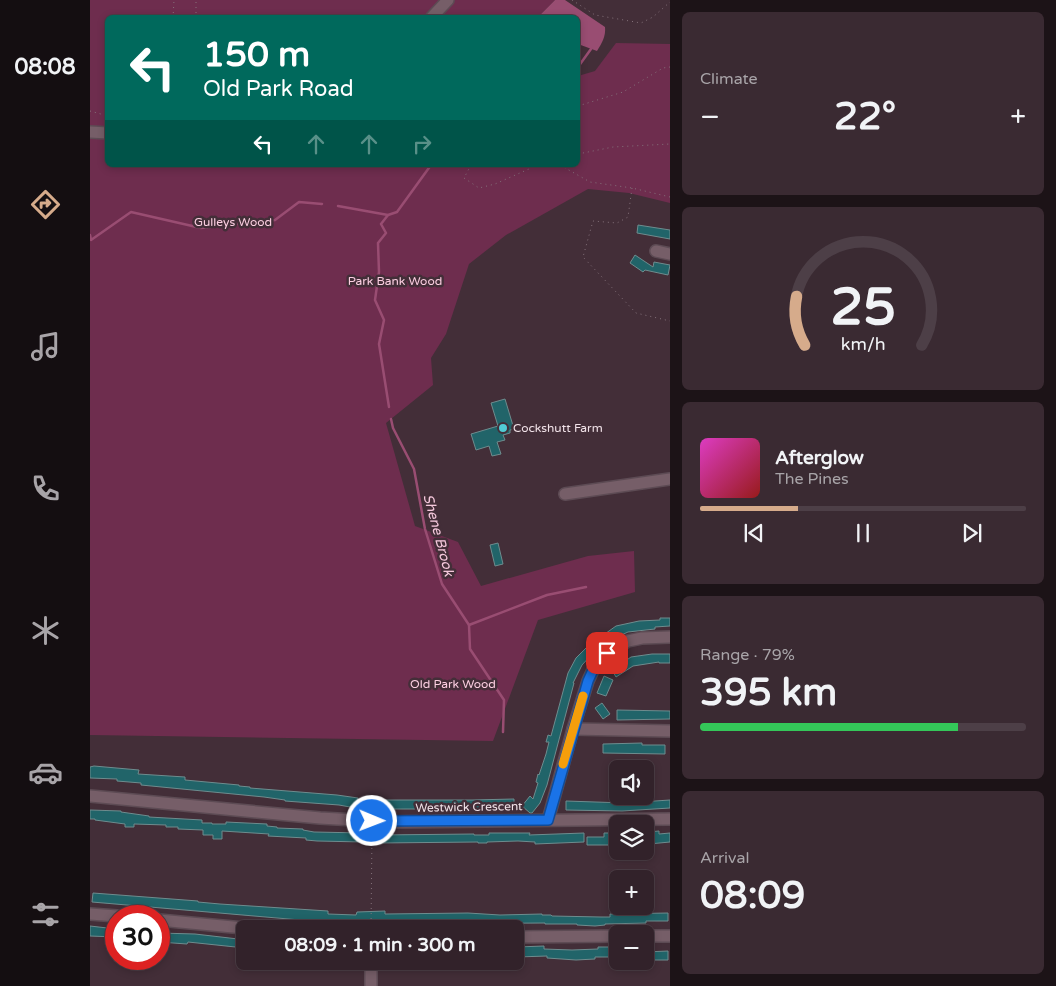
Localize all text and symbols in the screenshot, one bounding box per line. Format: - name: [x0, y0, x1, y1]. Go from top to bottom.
- text: 150 m: [203, 34, 310, 76]
- icon: left: [120, 35, 185, 100]
- text: 08:08: [15, 54, 75, 80]
- text: Climate: [700, 69, 758, 89]
- text: Old Park Road: [203, 76, 354, 102]
- text: 22°: [834, 94, 896, 140]
- text: −: [700, 100, 720, 134]
- text: +: [1010, 100, 1026, 134]
- icon: left: [249, 130, 277, 158]
- icon: ahead: [302, 130, 330, 158]
- icon: ahead: [355, 130, 383, 158]
- icon: right: [408, 130, 436, 158]
- icon: directions: [28, 187, 63, 222]
- park label: Gulleys Wood: [194, 215, 272, 229]
- park label: Park Bank Wood: [348, 274, 442, 288]
- text: 25: [830, 276, 896, 339]
- icon: music: [28, 329, 63, 364]
- text: km/h: [841, 334, 885, 355]
- place label: Cockshutt Farm: [513, 421, 603, 435]
- marker: Cockshutt Farm: [497, 422, 509, 434]
- text: Afterglow: [775, 447, 864, 469]
- text: The Pines: [775, 469, 849, 489]
- icon: phone: [28, 471, 63, 506]
- water label: Shene Brook: [419, 492, 458, 579]
- icon: previous: [740, 519, 768, 547]
- icon: pause: [849, 519, 877, 547]
- icon: next: [958, 519, 986, 547]
- icon: climate: [28, 613, 63, 648]
- pin: [586, 632, 628, 674]
- icon: arrive: [593, 639, 621, 667]
- text: Range · 79%: [700, 645, 795, 665]
- text: 395 km: [700, 670, 837, 716]
- park label: Old Park Wood: [410, 677, 496, 691]
- icon: car: [28, 755, 63, 790]
- map controls: [609, 760, 654, 970]
- button: sound: [609, 760, 654, 805]
- position arrow: [345, 794, 397, 846]
- street label: Westwick Crescent: [415, 799, 523, 815]
- button: layers: [609, 815, 654, 860]
- text: Arrival: [700, 848, 749, 868]
- button: +: [609, 870, 654, 915]
- text: 08:09: [700, 873, 805, 919]
- icon: filters: [28, 897, 63, 932]
- speed limit sign: 30: [105, 905, 170, 970]
- button: −: [609, 925, 654, 970]
- text: 08:09 · 1 min · 300 m: [284, 934, 476, 956]

